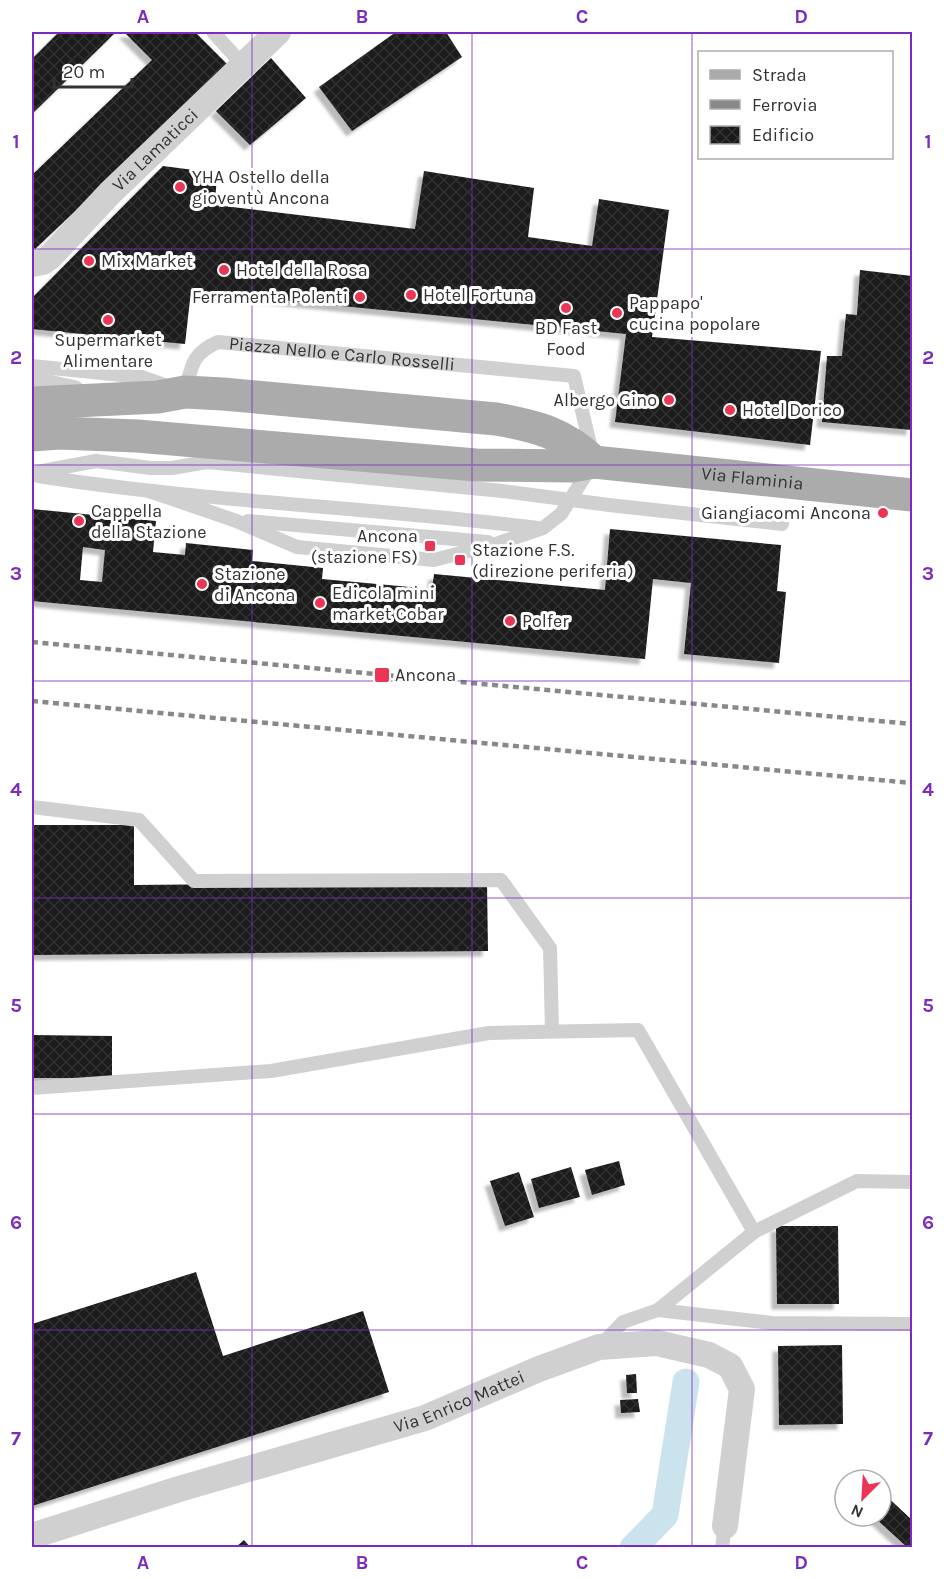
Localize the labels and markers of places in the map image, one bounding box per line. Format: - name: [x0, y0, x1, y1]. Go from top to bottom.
- place label: YHA Ostello della gioventù Ancona: [192, 166, 330, 209]
- marker: YHA Ostello della gioventù Ancona: [173, 180, 187, 194]
- place label: Mix Market: [101, 250, 193, 272]
- marker: Mix Market: [82, 254, 96, 268]
- place label: Hotel della Rosa: [236, 259, 368, 281]
- marker: Hotel della Rosa: [217, 263, 231, 277]
- place label: Hotel Fortuna: [423, 284, 534, 306]
- place label: Ferramenta Polenti: [192, 286, 348, 308]
- marker: Hotel Fortuna: [404, 288, 418, 302]
- marker: Ferramenta Polenti: [353, 290, 367, 304]
- place label: Pappapo' cucina popolare: [629, 292, 760, 335]
- marker: BD Fast Food: [559, 301, 573, 315]
- marker: Pappapo' cucina popolare: [610, 306, 624, 320]
- marker: Supermarket Alimentare: [101, 313, 115, 327]
- place label: BD Fast Food: [535, 317, 597, 360]
- place label: Supermarket Alimentare: [54, 329, 162, 372]
- place label: Albergo Gino: [554, 389, 657, 411]
- marker: Albergo Gino: [662, 393, 676, 407]
- place label: Hotel Dorico: [742, 399, 842, 421]
- marker: Hotel Dorico: [723, 403, 737, 417]
- place label: Cappella della Stazione: [91, 500, 207, 543]
- place label: Giangiacomi Ancona: [701, 502, 871, 524]
- marker: Giangiacomi Ancona: [876, 506, 890, 520]
- marker: Cappella della Stazione: [72, 514, 86, 528]
- place label: Ancona (stazione FS): [311, 525, 418, 568]
- marker: Ancona (stazione FS): [423, 539, 437, 553]
- place label: Stazione F.S. (direzione periferia): [472, 539, 634, 582]
- marker: Stazione F.S. (direzione periferia): [453, 553, 467, 567]
- place label: Stazione di Ancona: [214, 563, 295, 606]
- marker: Stazione di Ancona: [195, 577, 209, 591]
- place label: Edicola mini market Cobar: [332, 582, 444, 625]
- marker: Edicola mini market Cobar: [313, 596, 327, 610]
- place label: Polfer: [522, 610, 569, 632]
- marker: Polfer: [503, 614, 517, 628]
- place label: Ancona: [395, 664, 456, 686]
- marker: Ancona: [373, 666, 391, 684]

